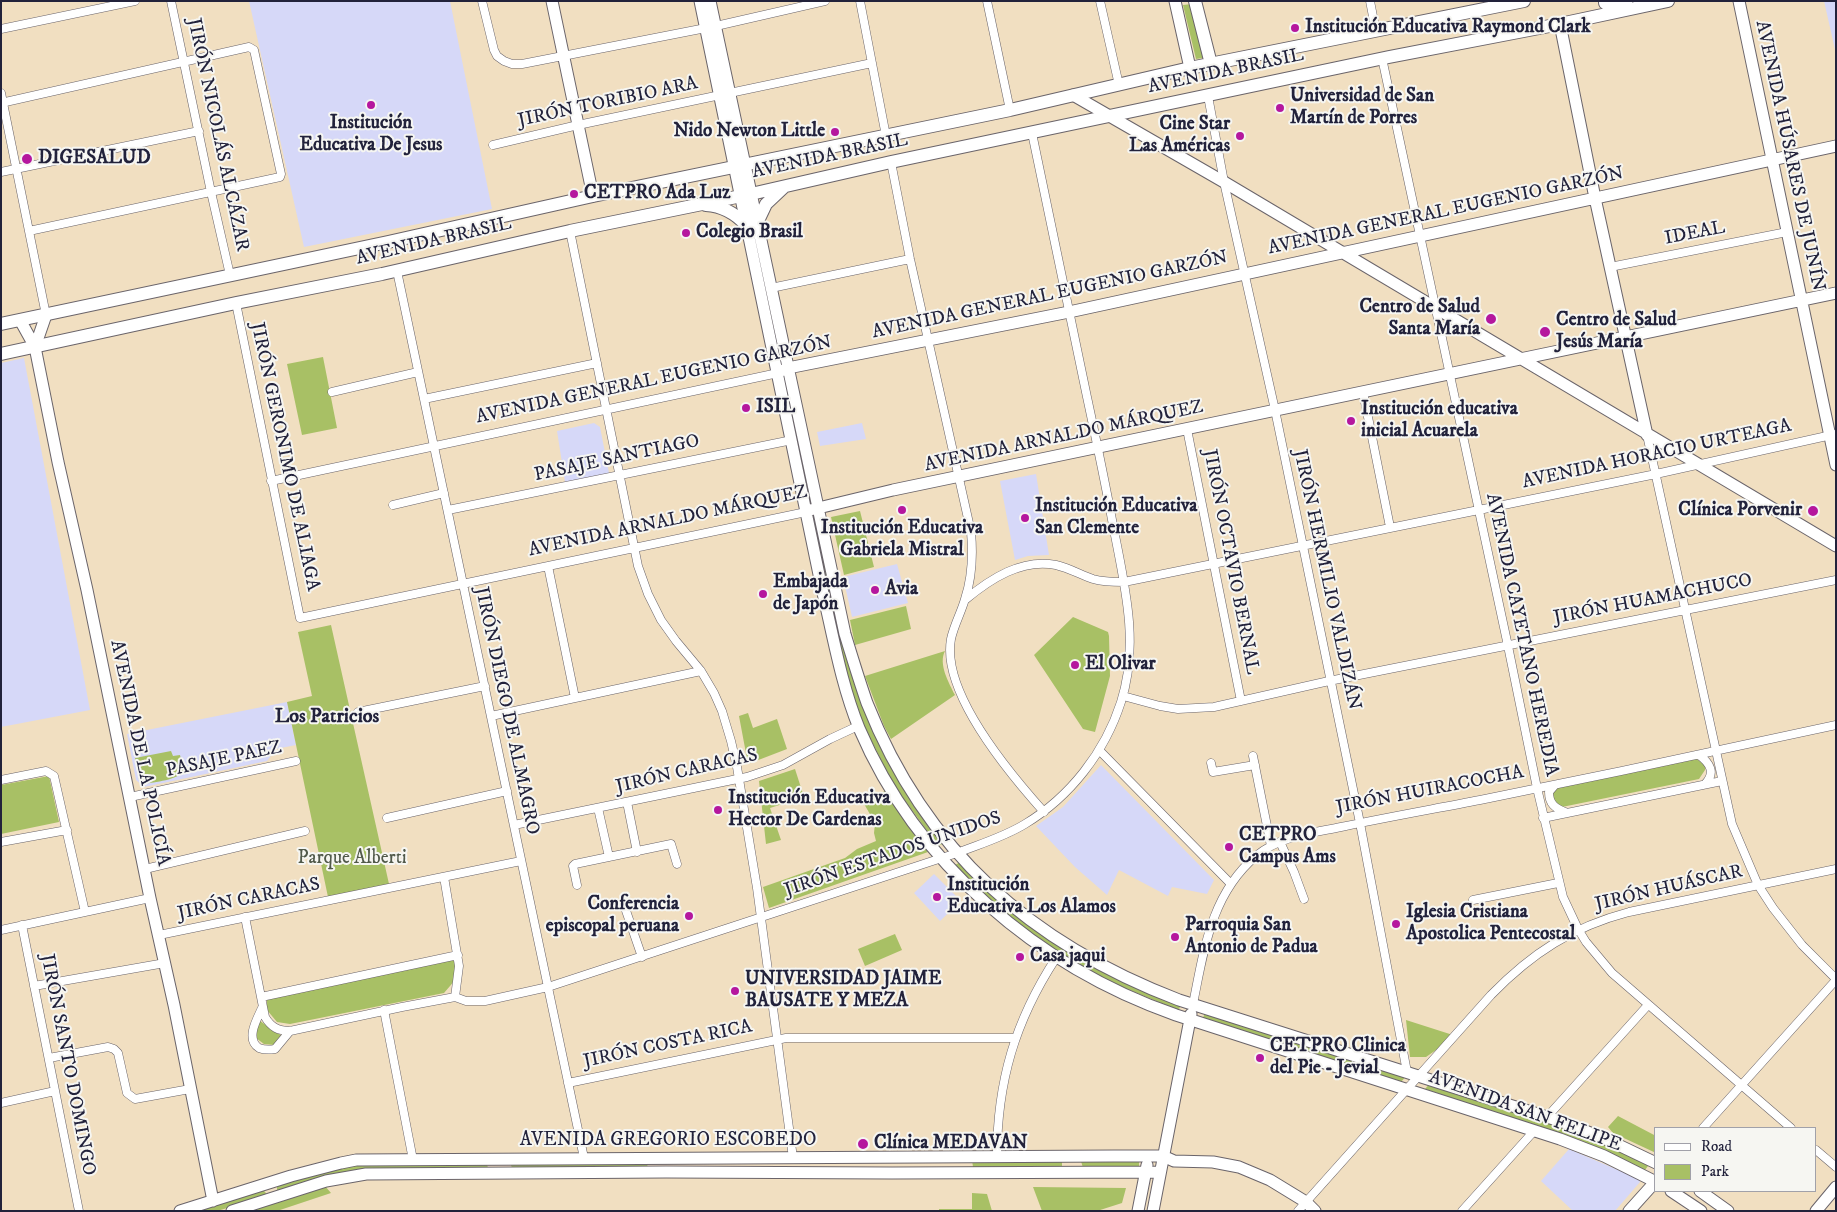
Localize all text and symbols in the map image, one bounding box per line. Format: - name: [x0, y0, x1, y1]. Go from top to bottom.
- street label: JIRÓN NICOLÁS ALCÁZAR: [181, 16, 253, 254]
- place label: Institución Educativa Raymond Clark: [1305, 17, 1591, 39]
- street label: AVENIDA HÚSARES DE JUNÍN: [1749, 19, 1829, 293]
- marker: Institución Educativa Raymond Clark: [1289, 22, 1301, 34]
- street label: AVENIDA BRASIL: [1146, 44, 1306, 100]
- street label: JIRÓN TORIBIO ARA: [516, 73, 700, 133]
- place label: Universidad de San Martín de Porres: [1290, 86, 1434, 130]
- marker: Institución Educativa De Jesus: [365, 99, 377, 111]
- marker: Universidad de San Martín de Porres: [1274, 102, 1286, 114]
- place label: Institución Educativa De Jesus: [300, 113, 442, 157]
- place label: Cine Star Las Américas: [1129, 114, 1230, 158]
- place label: Nido Newton Little: [673, 121, 825, 143]
- marker: Nido Newton Little: [829, 126, 841, 138]
- street label: AVENIDA BRASIL: [750, 129, 910, 185]
- marker: Cine Star Las Américas: [1234, 130, 1246, 142]
- place label: DIGESALUD: [38, 148, 151, 170]
- marker: DIGESALUD: [20, 152, 34, 166]
- street label: AVENIDA GENERAL EUGENIO GARZÓN: [1266, 163, 1626, 261]
- place label: CETPRO Ada Luz: [584, 183, 730, 205]
- marker: CETPRO Ada Luz: [568, 188, 580, 200]
- street label: AVENIDA BRASIL: [354, 213, 514, 271]
- street label: IDEAL: [1663, 217, 1727, 251]
- place label: Colegio Brasil: [696, 222, 803, 244]
- marker: Colegio Brasil: [680, 227, 692, 239]
- street label: AVENIDA GENERAL EUGENIO GARZÓN: [870, 247, 1230, 345]
- place label: Centro de Salud Santa María: [1359, 297, 1480, 341]
- place label: Centro de Salud Jesús María: [1556, 310, 1677, 354]
- marker: Centro de Salud Santa María: [1484, 312, 1498, 326]
- street label: JIRÓN GERONIMO DE ALIAGA: [244, 321, 324, 593]
- marker: Centro de Salud Jesús María: [1538, 325, 1552, 339]
- street label: AVENIDA GENERAL EUGENIO GARZÓN: [474, 332, 834, 430]
- street label: AVENIDA ARNALDO MÁRQUEZ: [923, 396, 1205, 478]
- place label: ISIL: [756, 397, 795, 419]
- place label: Institución educativa inicial Acuarela: [1361, 399, 1518, 443]
- marker: ISIL: [740, 402, 752, 414]
- marker: Institución educativa inicial Acuarela: [1345, 415, 1357, 427]
- street label: AVENIDA HORACIO URTEAGA: [1520, 415, 1794, 495]
- street label: PASAJE SANTIAGO: [532, 430, 702, 488]
- street label: JIRÓN OCTAVIO BERNAL: [1197, 448, 1263, 676]
- street label: JIRÓN HERMILIO VALDIZÁN: [1287, 448, 1365, 712]
- street label: AVENIDA ARNALDO MÁRQUEZ: [527, 481, 809, 563]
- street label: AVENIDA CAYETANO HEREDIA: [1480, 491, 1562, 779]
- place label: Institución Educativa San Clemente: [1035, 496, 1197, 540]
- place label: Clínica Porvenir: [1678, 500, 1802, 522]
- marker: Institución Educativa Gabriela Mistral: [896, 504, 908, 516]
- marker: Clínica Porvenir: [1806, 504, 1820, 518]
- marker: Institución Educativa San Clemente: [1019, 512, 1031, 524]
- place label: Institución Educativa Gabriela Mistral: [821, 518, 983, 562]
- street label: JIRÓN HUAMACHUCO: [1552, 570, 1754, 630]
- place label: Embajada de Japón: [773, 572, 848, 616]
- place label: Avia: [885, 579, 918, 601]
- marker: Avia: [869, 584, 881, 596]
- street label: JIRÓN DIEGO DE ALMAGRO: [469, 585, 543, 837]
- marker: Embajada de Japón: [757, 588, 769, 600]
- street label: AVENIDA DE LA POLICÍA: [104, 638, 174, 868]
- place label: El Olivar: [1085, 654, 1156, 676]
- marker: El Olivar: [1069, 659, 1081, 671]
- district label: Los Patricios: [275, 706, 379, 730]
- street label: PASAJE PAEZ: [164, 737, 284, 783]
- street label: JIRÓN CARACAS: [614, 745, 760, 799]
- street label: JIRÓN HUIRACOCHA: [1334, 762, 1526, 820]
- place label: Institución Educativa Hector De Cardenas: [728, 788, 890, 832]
- marker: Institución Educativa Hector De Cardenas: [712, 804, 724, 816]
- street label: JIRÓN ESTADOS UNIDOS: [782, 807, 1004, 903]
- place label: CETPRO Campus Ams: [1239, 825, 1336, 869]
- marker: CETPRO Campus Ams: [1223, 841, 1235, 853]
- park label: Parque Alberti: [297, 848, 407, 870]
- street label: JIRÓN HUÁSCAR: [1593, 861, 1745, 917]
- street label: JIRÓN CARACAS: [176, 874, 322, 926]
- place label: Institución Educativa Los Alamos: [947, 875, 1116, 919]
- marker: Institución Educativa Los Alamos: [931, 891, 943, 903]
- place label: Conferencia episcopal peruana: [546, 894, 679, 938]
- place label: Iglesia Cristiana Apostolica Pentecostal: [1406, 902, 1575, 946]
- marker: Conferencia episcopal peruana: [683, 910, 695, 922]
- place label: Parroquia San Antonio de Padua: [1185, 915, 1318, 959]
- marker: Iglesia Cristiana Apostolica Pentecostal: [1390, 918, 1402, 930]
- marker: Parroquia San Antonio de Padua: [1169, 931, 1181, 943]
- place label: Casa jaqui: [1030, 946, 1105, 968]
- marker: Casa jaqui: [1014, 951, 1026, 963]
- street label: JIRÓN SANTO DOMINGO: [34, 952, 100, 1178]
- place label: UNIVERSIDAD JAIME BAUSATE Y MEZA: [745, 969, 941, 1013]
- marker: UNIVERSIDAD JAIME BAUSATE Y MEZA: [729, 985, 741, 997]
- street label: JIRÓN COSTA RICA: [582, 1016, 754, 1074]
- place label: CETPRO Clinica del Pie - Jevial: [1270, 1036, 1406, 1080]
- marker: CETPRO Clinica del Pie - Jevial: [1254, 1052, 1266, 1064]
- street label: AVENIDA SAN FELIPE: [1426, 1067, 1624, 1157]
- legend: [1654, 1127, 1817, 1192]
- street label: AVENIDA GREGORIO ESCOBEDO: [520, 1130, 816, 1152]
- place label: Clínica MEDAVAN: [874, 1133, 1028, 1155]
- marker: Clínica MEDAVAN: [856, 1137, 870, 1151]
- text: Road: [1701, 1137, 1732, 1156]
- text: Park: [1701, 1162, 1729, 1181]

